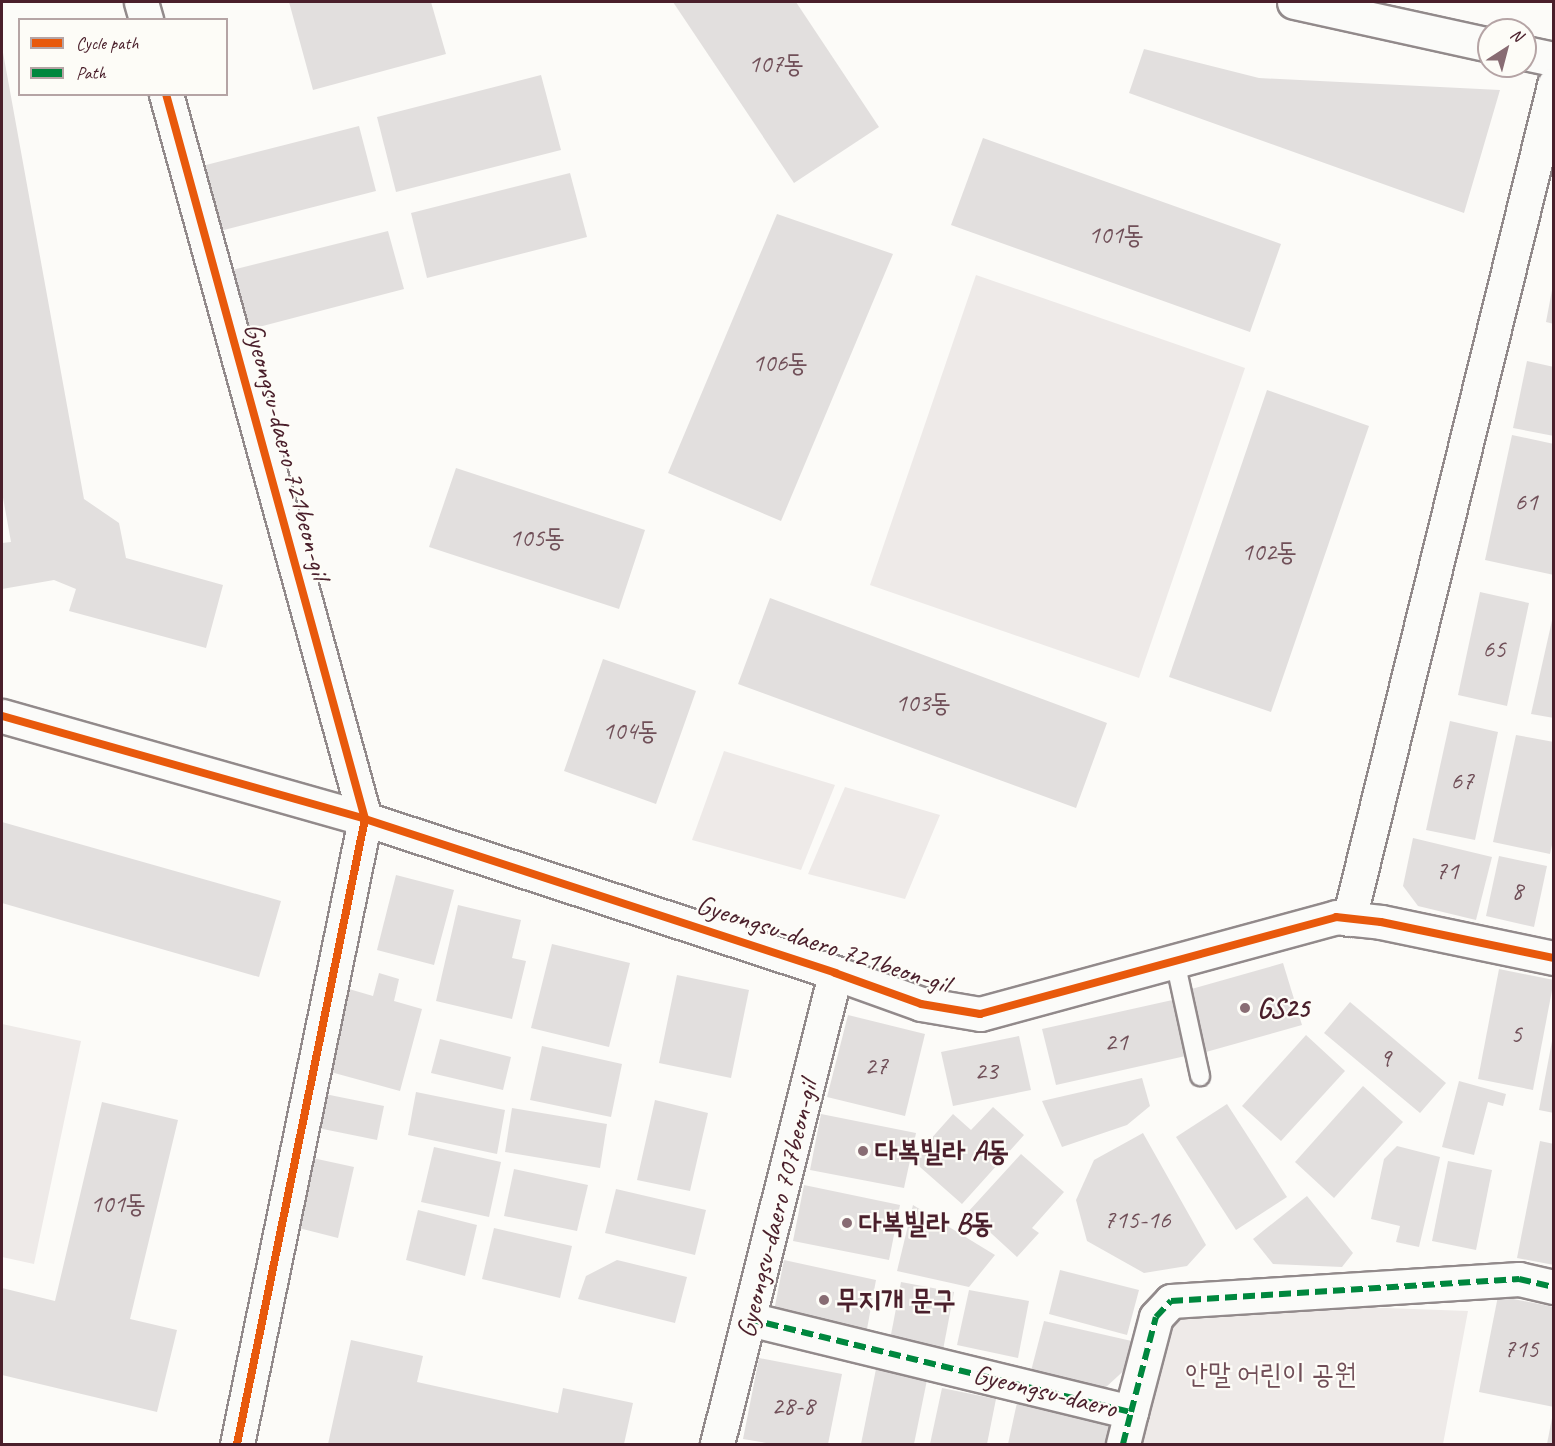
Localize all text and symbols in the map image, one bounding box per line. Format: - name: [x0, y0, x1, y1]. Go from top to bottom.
- legend: [18, 18, 228, 96]
- north arrow: [1477, 18, 1537, 78]
- text: N: [1507, 24, 1526, 46]
- text: Cycle path: [76, 32, 138, 54]
- house number: 107동: [748, 48, 804, 80]
- text: Path: [76, 62, 106, 84]
- house number: 101동: [1088, 219, 1144, 251]
- street label: Gyeongsu-daero 721beon-gil: [237, 319, 337, 583]
- house number: 106동: [752, 347, 808, 379]
- house number: 61: [1514, 486, 1538, 518]
- house number: 105동: [509, 522, 565, 554]
- house number: 102동: [1241, 536, 1297, 568]
- house number: 65: [1482, 633, 1506, 665]
- house number: 103동: [895, 687, 951, 719]
- house number: 104동: [602, 715, 658, 747]
- house number: 67: [1450, 765, 1474, 797]
- house number: 71: [1435, 855, 1459, 887]
- house number: 8: [1511, 875, 1523, 907]
- street label: Gyeongsu-daero 721beon-gil: [692, 887, 954, 1001]
- place label: GS25: [1257, 991, 1309, 1025]
- marker: GS25: [1238, 1001, 1252, 1015]
- house number: 5: [1510, 1018, 1522, 1050]
- house number: 21: [1104, 1026, 1128, 1058]
- house number: 9: [1379, 1042, 1391, 1074]
- house number: 27: [864, 1050, 888, 1082]
- house number: 23: [974, 1055, 998, 1087]
- street label: Gyeongsu-daero 707beon-gil: [729, 1077, 825, 1341]
- place label: 다복빌라 A동: [875, 1134, 1009, 1168]
- marker: 다복빌라 A동: [856, 1144, 870, 1158]
- house number: 101동: [90, 1188, 146, 1220]
- house number: 715-16: [1104, 1204, 1170, 1236]
- place label: 다복빌라 B동: [859, 1206, 993, 1240]
- marker: 다복빌라 B동: [840, 1216, 854, 1230]
- place label: 무지개 문구: [836, 1283, 955, 1317]
- marker: 무지개 문구: [817, 1293, 831, 1307]
- house number: 715: [1503, 1333, 1539, 1365]
- street label: Gyeongsu-daero: [970, 1357, 1120, 1425]
- park label: 안말 어린이 공원: [1185, 1357, 1357, 1391]
- house number: 28-8: [771, 1390, 815, 1422]

